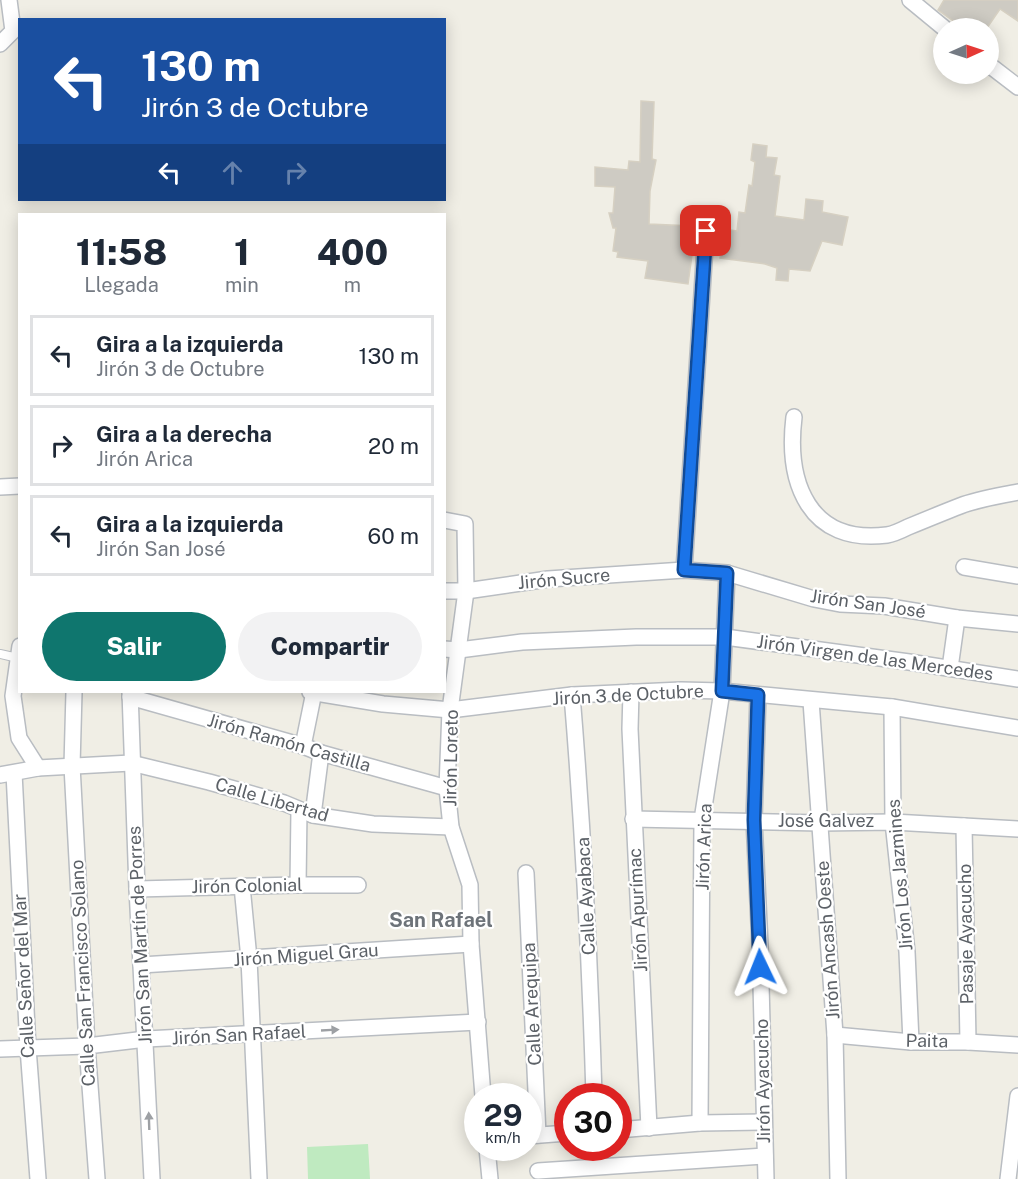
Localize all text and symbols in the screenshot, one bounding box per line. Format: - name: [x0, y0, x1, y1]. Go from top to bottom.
- north arrow: [933, 18, 999, 84]
- map controls: [933, 18, 999, 84]
- text: 130 m: [141, 41, 261, 90]
- icon: left: [42, 42, 120, 120]
- text: Jirón 3 de Octubre: [141, 91, 369, 123]
- icon: left: [153, 156, 186, 189]
- icon: ahead: [216, 156, 249, 189]
- icon: right: [279, 156, 312, 189]
- pin: [680, 205, 731, 256]
- icon: arrive: [689, 214, 722, 247]
- text: 11:58: [76, 231, 167, 273]
- text: 1: [234, 231, 250, 273]
- text: 400: [317, 231, 388, 273]
- text: Llegada: [84, 273, 159, 297]
- text: min: [225, 273, 259, 297]
- text: m: [344, 273, 361, 297]
- text: Gira a la izquierda: [96, 331, 283, 357]
- icon: left: [45, 339, 78, 372]
- text: 130 m: [358, 343, 419, 369]
- text: Jirón 3 de Octubre: [96, 357, 265, 381]
- text: Gira a la derecha: [96, 421, 272, 447]
- icon: right: [45, 429, 78, 462]
- text: 20 m: [368, 433, 419, 459]
- text: Jirón Arica: [96, 447, 193, 471]
- text: Gira a la izquierda: [96, 511, 283, 537]
- icon: left: [45, 519, 78, 552]
- text: 60 m: [368, 523, 419, 549]
- text: Jirón San José: [96, 537, 225, 561]
- street label: Jirón Sucre: [517, 564, 611, 593]
- street label: Jirón San José: [809, 585, 927, 622]
- button: Salir: [42, 612, 226, 681]
- button: Compartir: [238, 612, 422, 681]
- street label: Jirón Virgen de las Mercedes: [755, 630, 995, 685]
- street label: Jirón 3 de Octubre: [552, 680, 704, 709]
- street label: Jirón Ramón Castilla: [205, 709, 373, 776]
- street label: Jirón Loreto: [439, 709, 462, 807]
- street label: Calle Libertad: [213, 773, 331, 826]
- street label: Jirón Los Jazmines: [882, 798, 917, 952]
- street label: Jirón Arica: [691, 803, 716, 891]
- street label: José Galvez: [778, 810, 874, 831]
- street label: Jirón San Martín de Porres: [123, 825, 156, 1045]
- street label: Calle Ayabaca: [572, 836, 599, 956]
- street label: Jirón Apurímac: [624, 847, 651, 973]
- street label: Calle San Francisco Solano: [66, 859, 99, 1087]
- street label: Jirón Ancash Oeste: [811, 860, 844, 1020]
- street label: Pasaje Ayacucho: [954, 863, 977, 1005]
- street label: Jirón Colonial: [191, 874, 303, 897]
- street label: Calle Señor del Mar: [9, 893, 38, 1059]
- district label: San Rafael: [389, 908, 493, 932]
- position arrow: [728, 935, 792, 999]
- street label: Jirón Miguel Grau: [233, 939, 379, 970]
- street label: Calle Arequipa: [518, 942, 545, 1066]
- street label: Jirón Ayacucho: [751, 1018, 774, 1144]
- street label: Jirón San Rafael: [171, 1020, 307, 1049]
- one-way arrow: [321, 1026, 340, 1035]
- street label: Paita: [906, 1030, 948, 1051]
- speed limit sign: 30: [554, 1083, 632, 1161]
- text: 29: [484, 1097, 522, 1133]
- one-way arrow: [145, 1111, 154, 1130]
- text: km/h: [485, 1129, 521, 1146]

